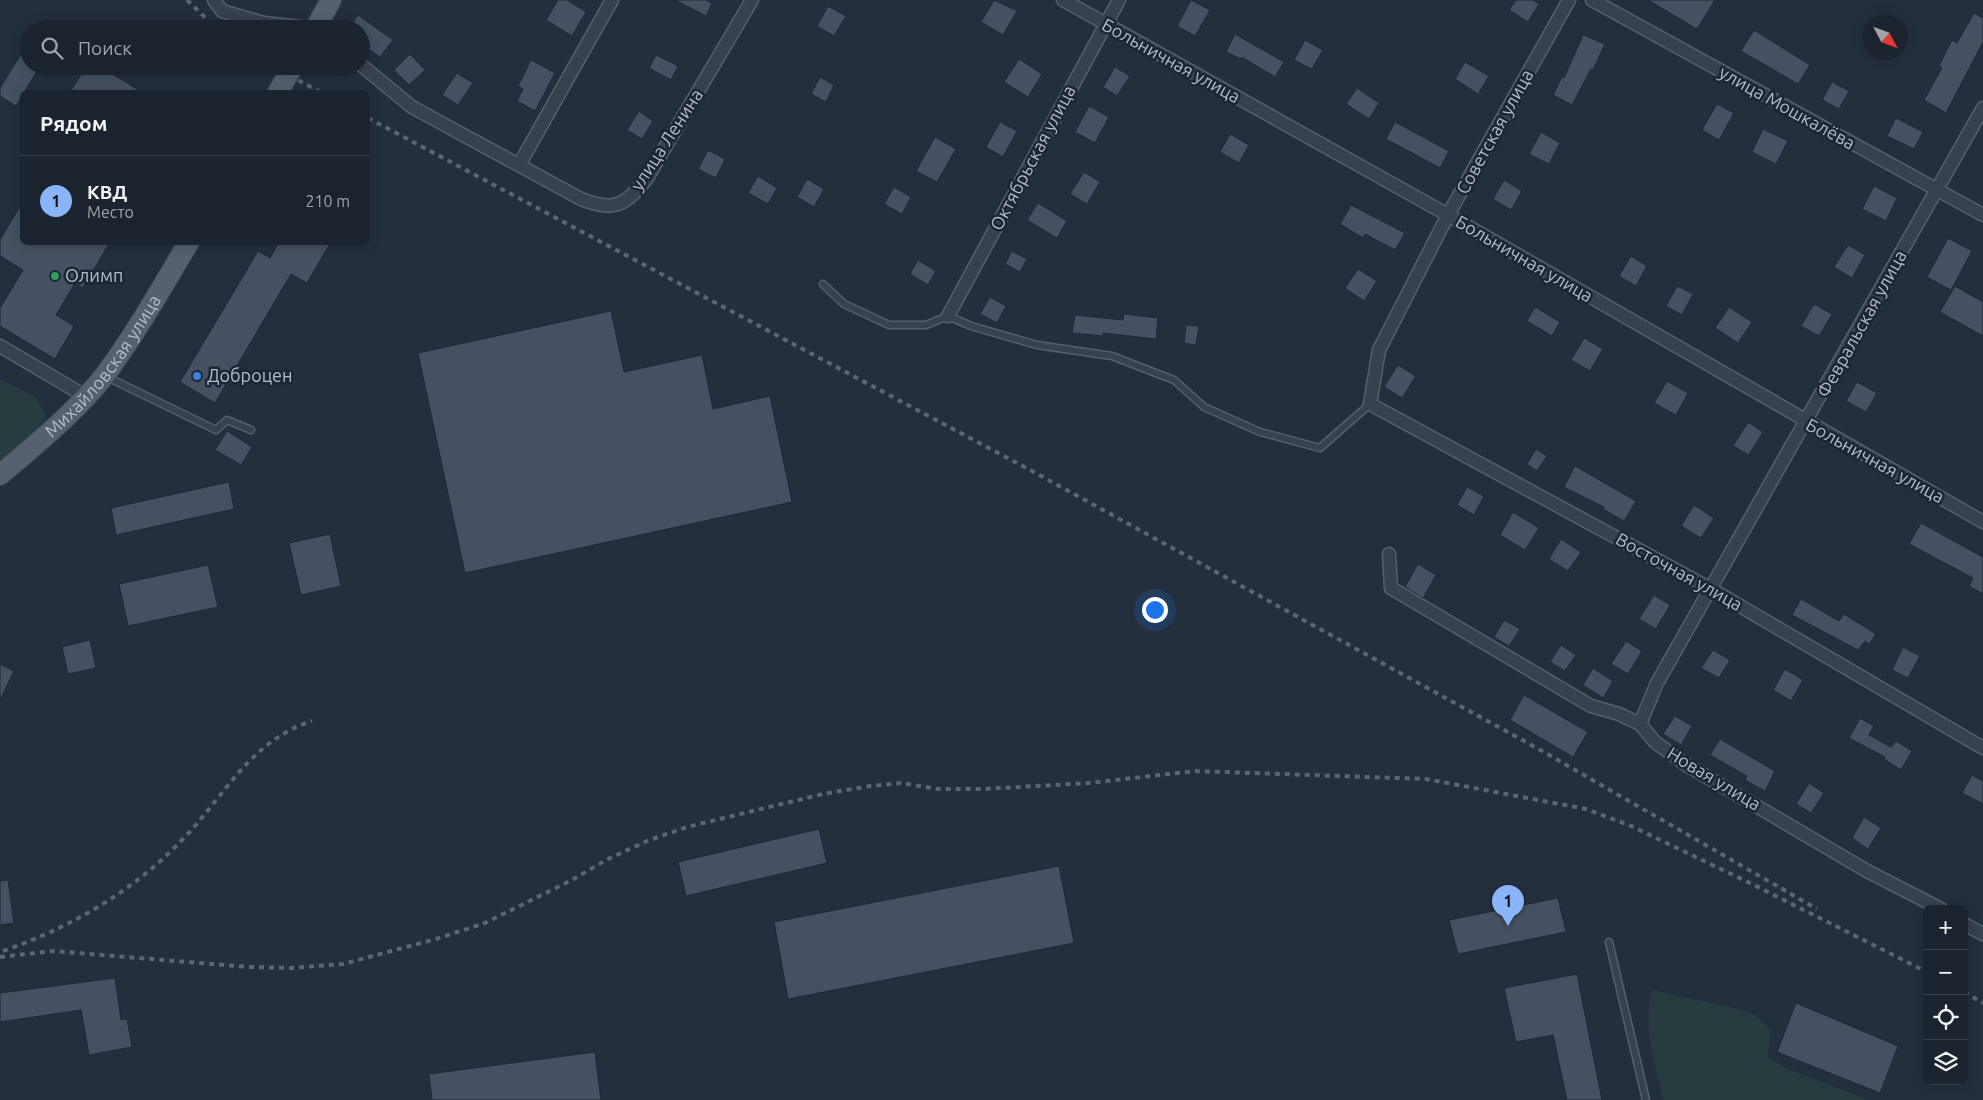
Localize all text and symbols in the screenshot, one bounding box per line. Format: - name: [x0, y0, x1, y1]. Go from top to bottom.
- street label: Больничная улица: [1099, 14, 1244, 106]
- north arrow: [1863, 15, 1908, 60]
- search box: [20, 20, 370, 75]
- icon: search: [38, 34, 66, 62]
- text: Поиск: [78, 37, 132, 59]
- street label: улица Мошкалёва: [1716, 61, 1859, 153]
- street label: Советская улица: [1452, 66, 1537, 197]
- street label: Октябрьская улица: [985, 82, 1079, 233]
- street label: улица Ленина: [626, 85, 706, 194]
- text: Рядом: [40, 111, 108, 135]
- text: КВД: [87, 181, 127, 203]
- text: 1: [51, 192, 61, 210]
- text: 210 m: [305, 192, 350, 210]
- text: Место: [87, 203, 134, 221]
- street label: Больничная улица: [1452, 211, 1597, 306]
- street label: Февральская улица: [1812, 247, 1910, 400]
- place label: Олимп: [65, 265, 123, 285]
- marker: Олимп: [49, 270, 61, 282]
- street label: Михайловская улица: [40, 291, 164, 441]
- place label: Доброцен: [207, 365, 293, 385]
- marker: Доброцен: [191, 370, 203, 382]
- street label: Больничная улица: [1803, 414, 1948, 506]
- street label: Восточная улица: [1613, 528, 1746, 614]
- your location: [1142, 597, 1168, 623]
- street label: Новая улица: [1664, 742, 1765, 814]
- pin: 1: [1492, 885, 1524, 926]
- map controls: [1923, 905, 1968, 1085]
- button: +: [1923, 905, 1968, 950]
- button: −: [1923, 950, 1968, 995]
- button: locate: [1923, 995, 1968, 1040]
- button: layers: [1923, 1040, 1968, 1085]

